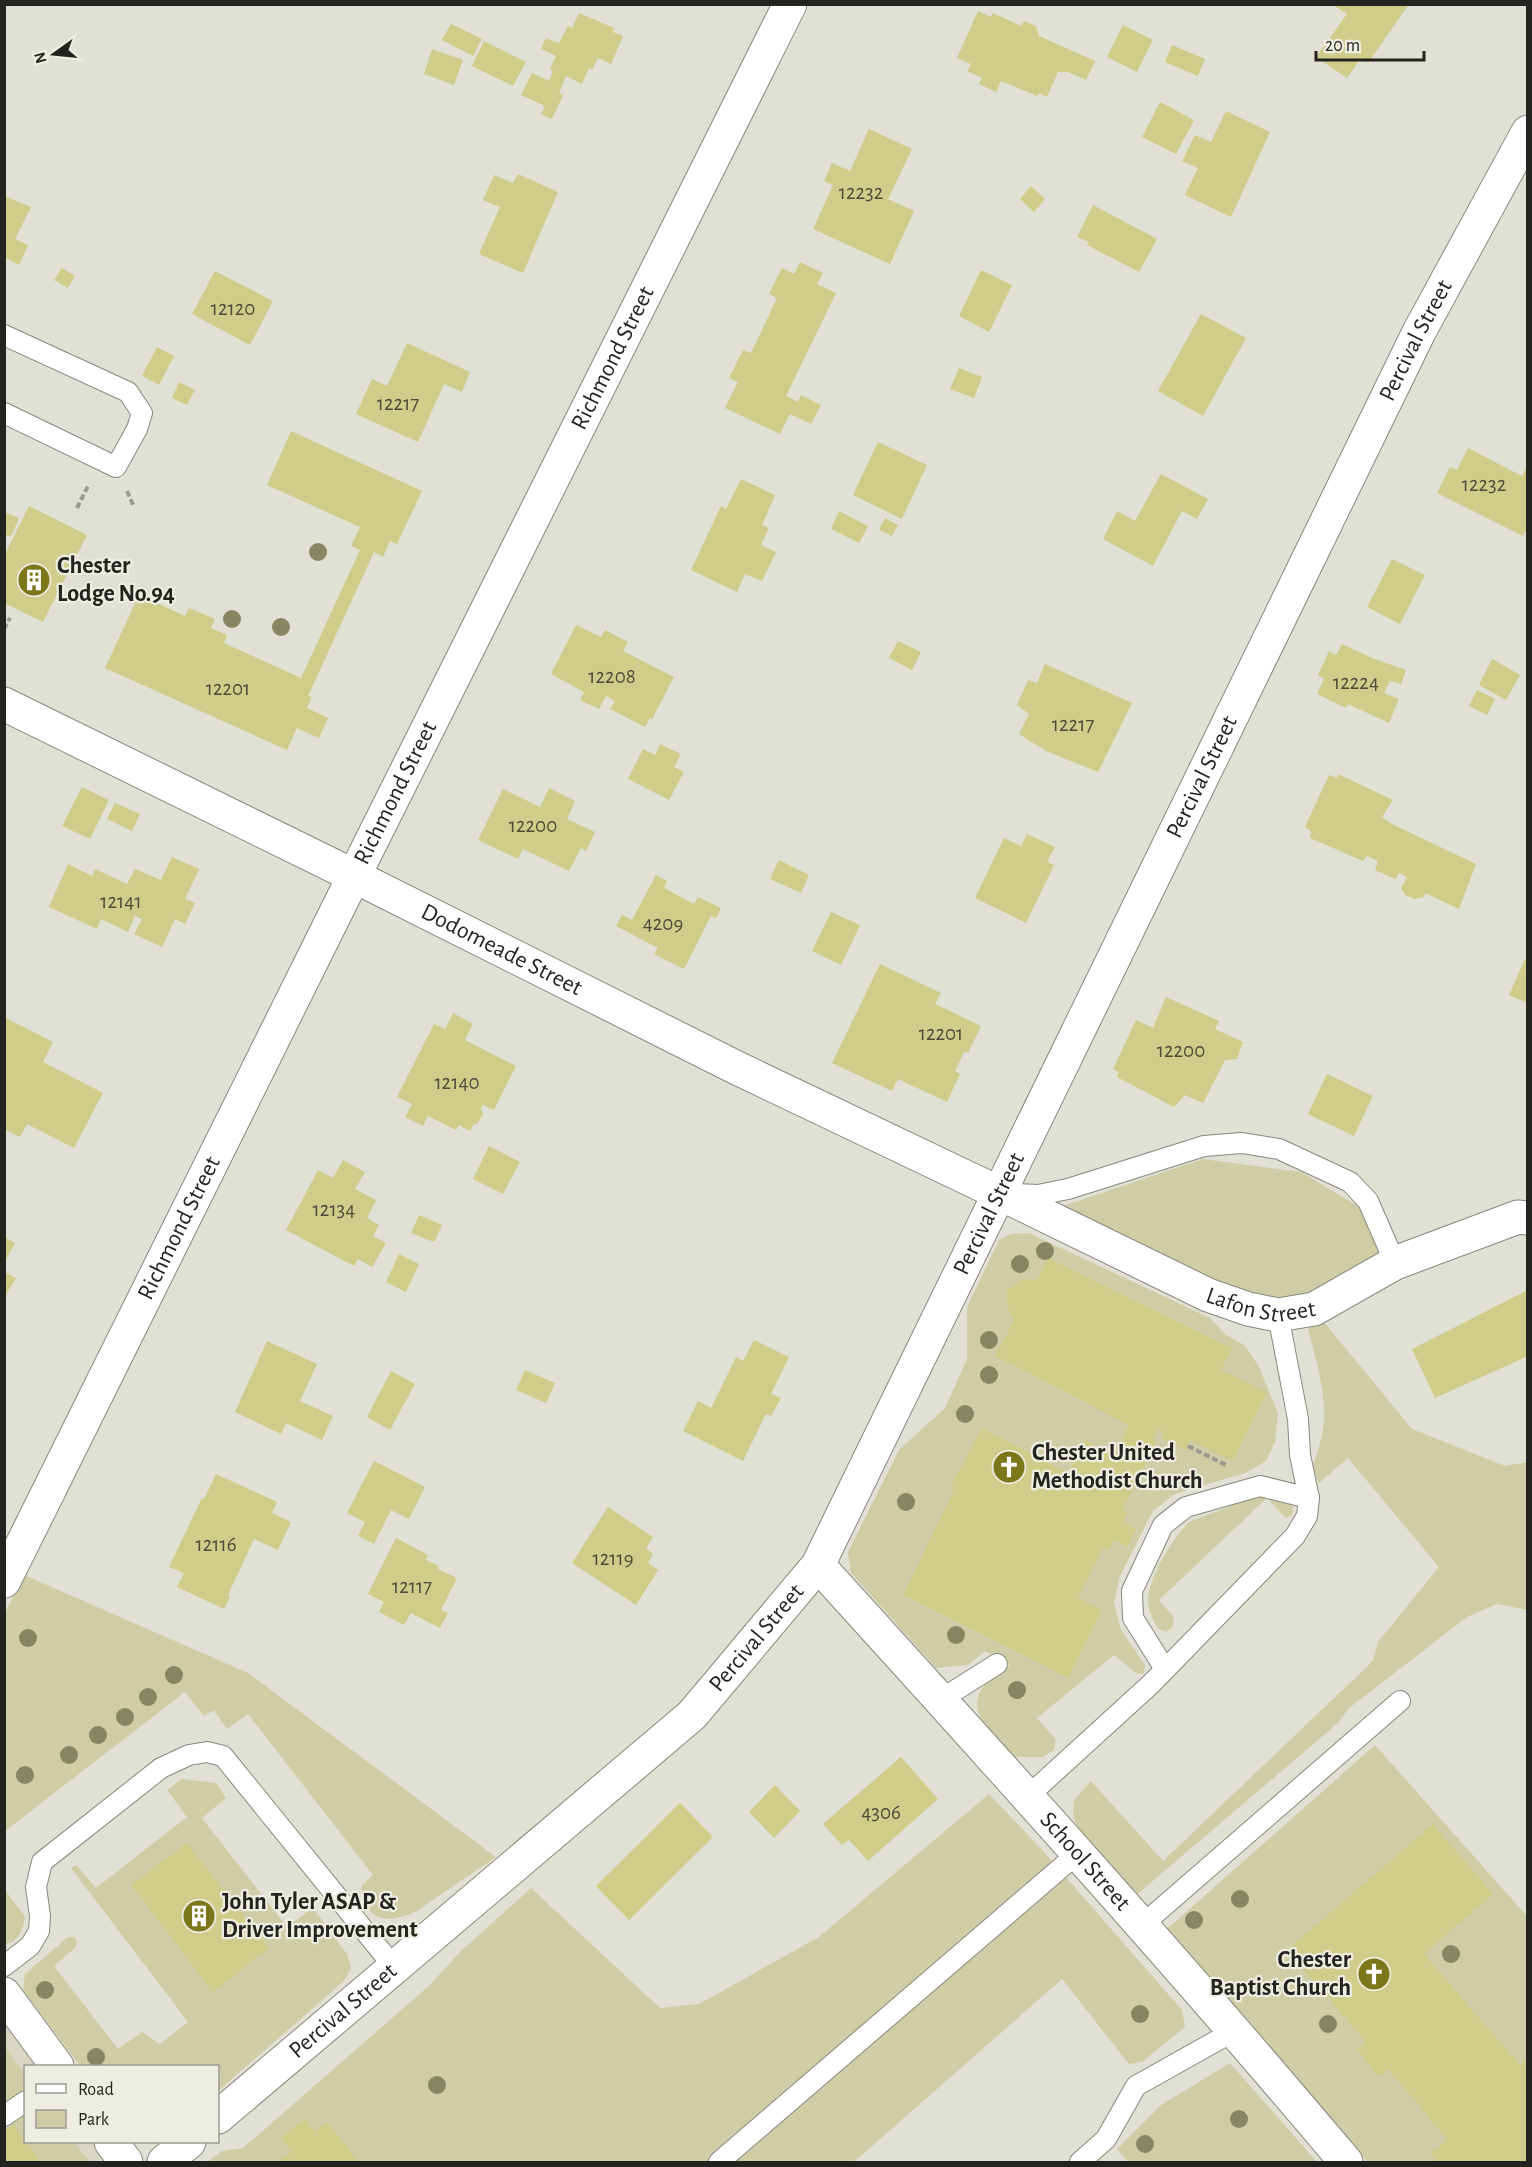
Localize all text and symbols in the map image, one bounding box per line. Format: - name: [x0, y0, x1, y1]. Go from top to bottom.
- north arrow: [24, 24, 84, 84]
- scale bar: [1316, 24, 1424, 62]
- text: 20 m: [1325, 37, 1360, 55]
- text: N: [31, 50, 50, 65]
- house number: 12232: [839, 182, 883, 203]
- street label: Percival Street: [1375, 276, 1457, 405]
- street label: Richmond Street: [567, 282, 659, 434]
- house number: 12120: [211, 298, 255, 319]
- house number: 12217: [377, 393, 419, 414]
- house number: 12232: [1462, 474, 1506, 495]
- place label: Chester Lodge No.94: [57, 554, 175, 606]
- building icon: Chester Lodge No.94: [16, 562, 52, 598]
- house number: 12208: [588, 666, 636, 687]
- house number: 12224: [1333, 672, 1379, 693]
- house number: 12201: [206, 678, 250, 699]
- street label: Percival Street: [1162, 712, 1242, 842]
- house number: 12217: [1052, 714, 1094, 735]
- street label: Richmond Street: [350, 717, 441, 868]
- house number: 12200: [509, 815, 557, 836]
- house number: 12141: [100, 891, 142, 912]
- street label: Dodomeade Street: [417, 900, 586, 1000]
- house number: 4209: [643, 913, 683, 934]
- house number: 12201: [919, 1023, 963, 1044]
- house number: 12200: [1157, 1040, 1205, 1061]
- house number: 12140: [434, 1072, 480, 1093]
- street label: Percival Street: [949, 1149, 1029, 1279]
- street label: Richmond Street: [134, 1152, 225, 1304]
- house number: 12134: [313, 1199, 355, 1220]
- street label: Lafon Street: [1203, 1283, 1318, 1327]
- place label: Chester United Methodist Church: [1032, 1441, 1203, 1493]
- church icon: Chester United Methodist Church: [991, 1449, 1027, 1485]
- house number: 12116: [195, 1534, 237, 1555]
- house number: 12119: [592, 1548, 634, 1569]
- house number: 12117: [392, 1576, 432, 1597]
- street label: Percival Street: [705, 1579, 809, 1697]
- house number: 4306: [861, 1802, 901, 1823]
- street label: School Street: [1035, 1808, 1135, 1915]
- place label: John Tyler ASAP & Driver Improvement: [222, 1890, 418, 1942]
- building icon: John Tyler ASAP & Driver Improvement: [181, 1898, 217, 1934]
- place label: Chester Baptist Church: [1210, 1948, 1352, 2000]
- church icon: Chester Baptist Church: [1356, 1956, 1392, 1992]
- street label: Percival Street: [285, 1959, 402, 2063]
- legend: [24, 2065, 219, 2143]
- text: Road: [78, 2081, 114, 2099]
- text: Park: [78, 2111, 110, 2129]

